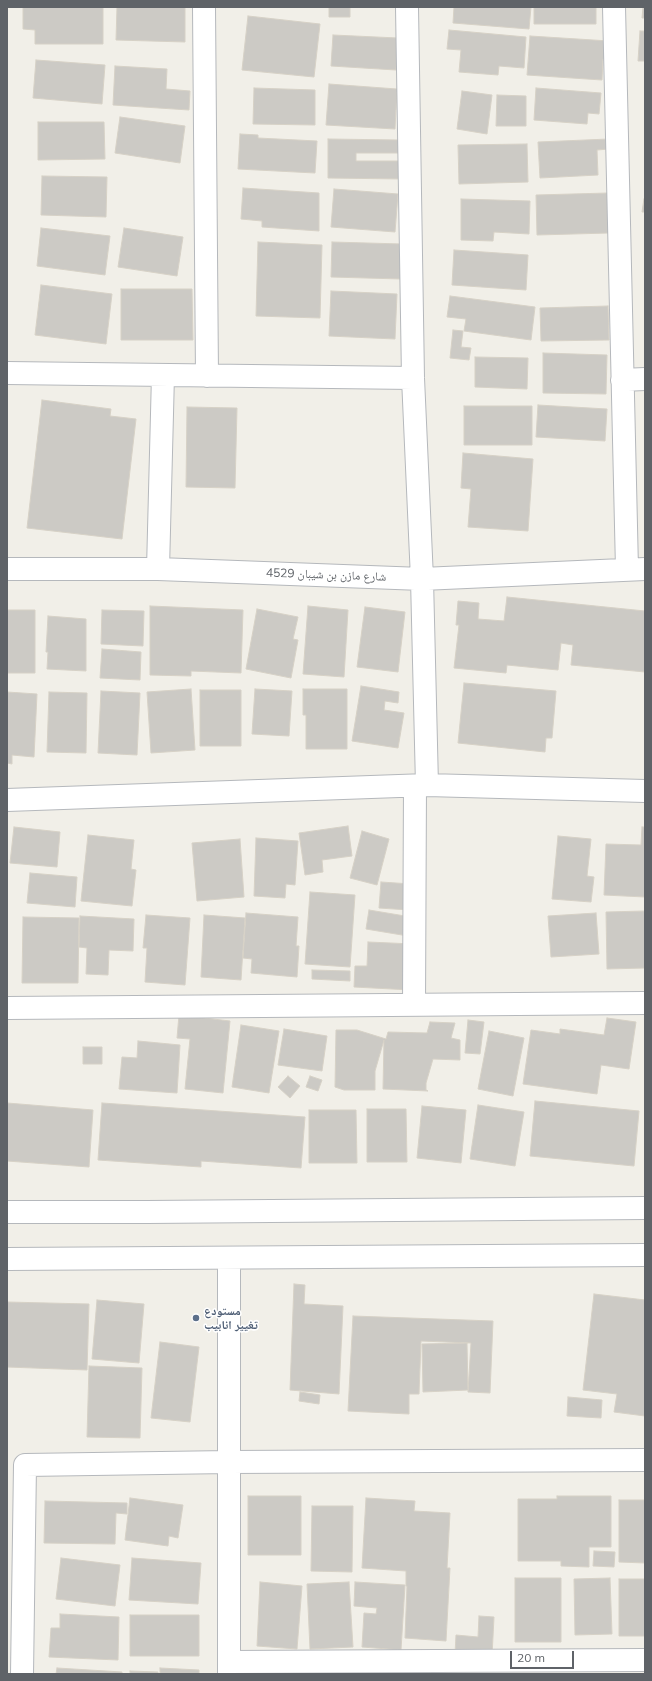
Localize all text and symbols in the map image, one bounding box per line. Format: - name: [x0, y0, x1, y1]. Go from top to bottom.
- street label: شارع مازن بن شيبان 4529: [266, 566, 386, 584]
- place label: مستودع تغيير انابيب: [204, 1304, 258, 1332]
- marker: مستودع تغيير انابيب: [191, 1313, 201, 1323]
- scale bar: [512, 1643, 576, 1669]
- text: 20 m: [517, 1650, 545, 1665]

